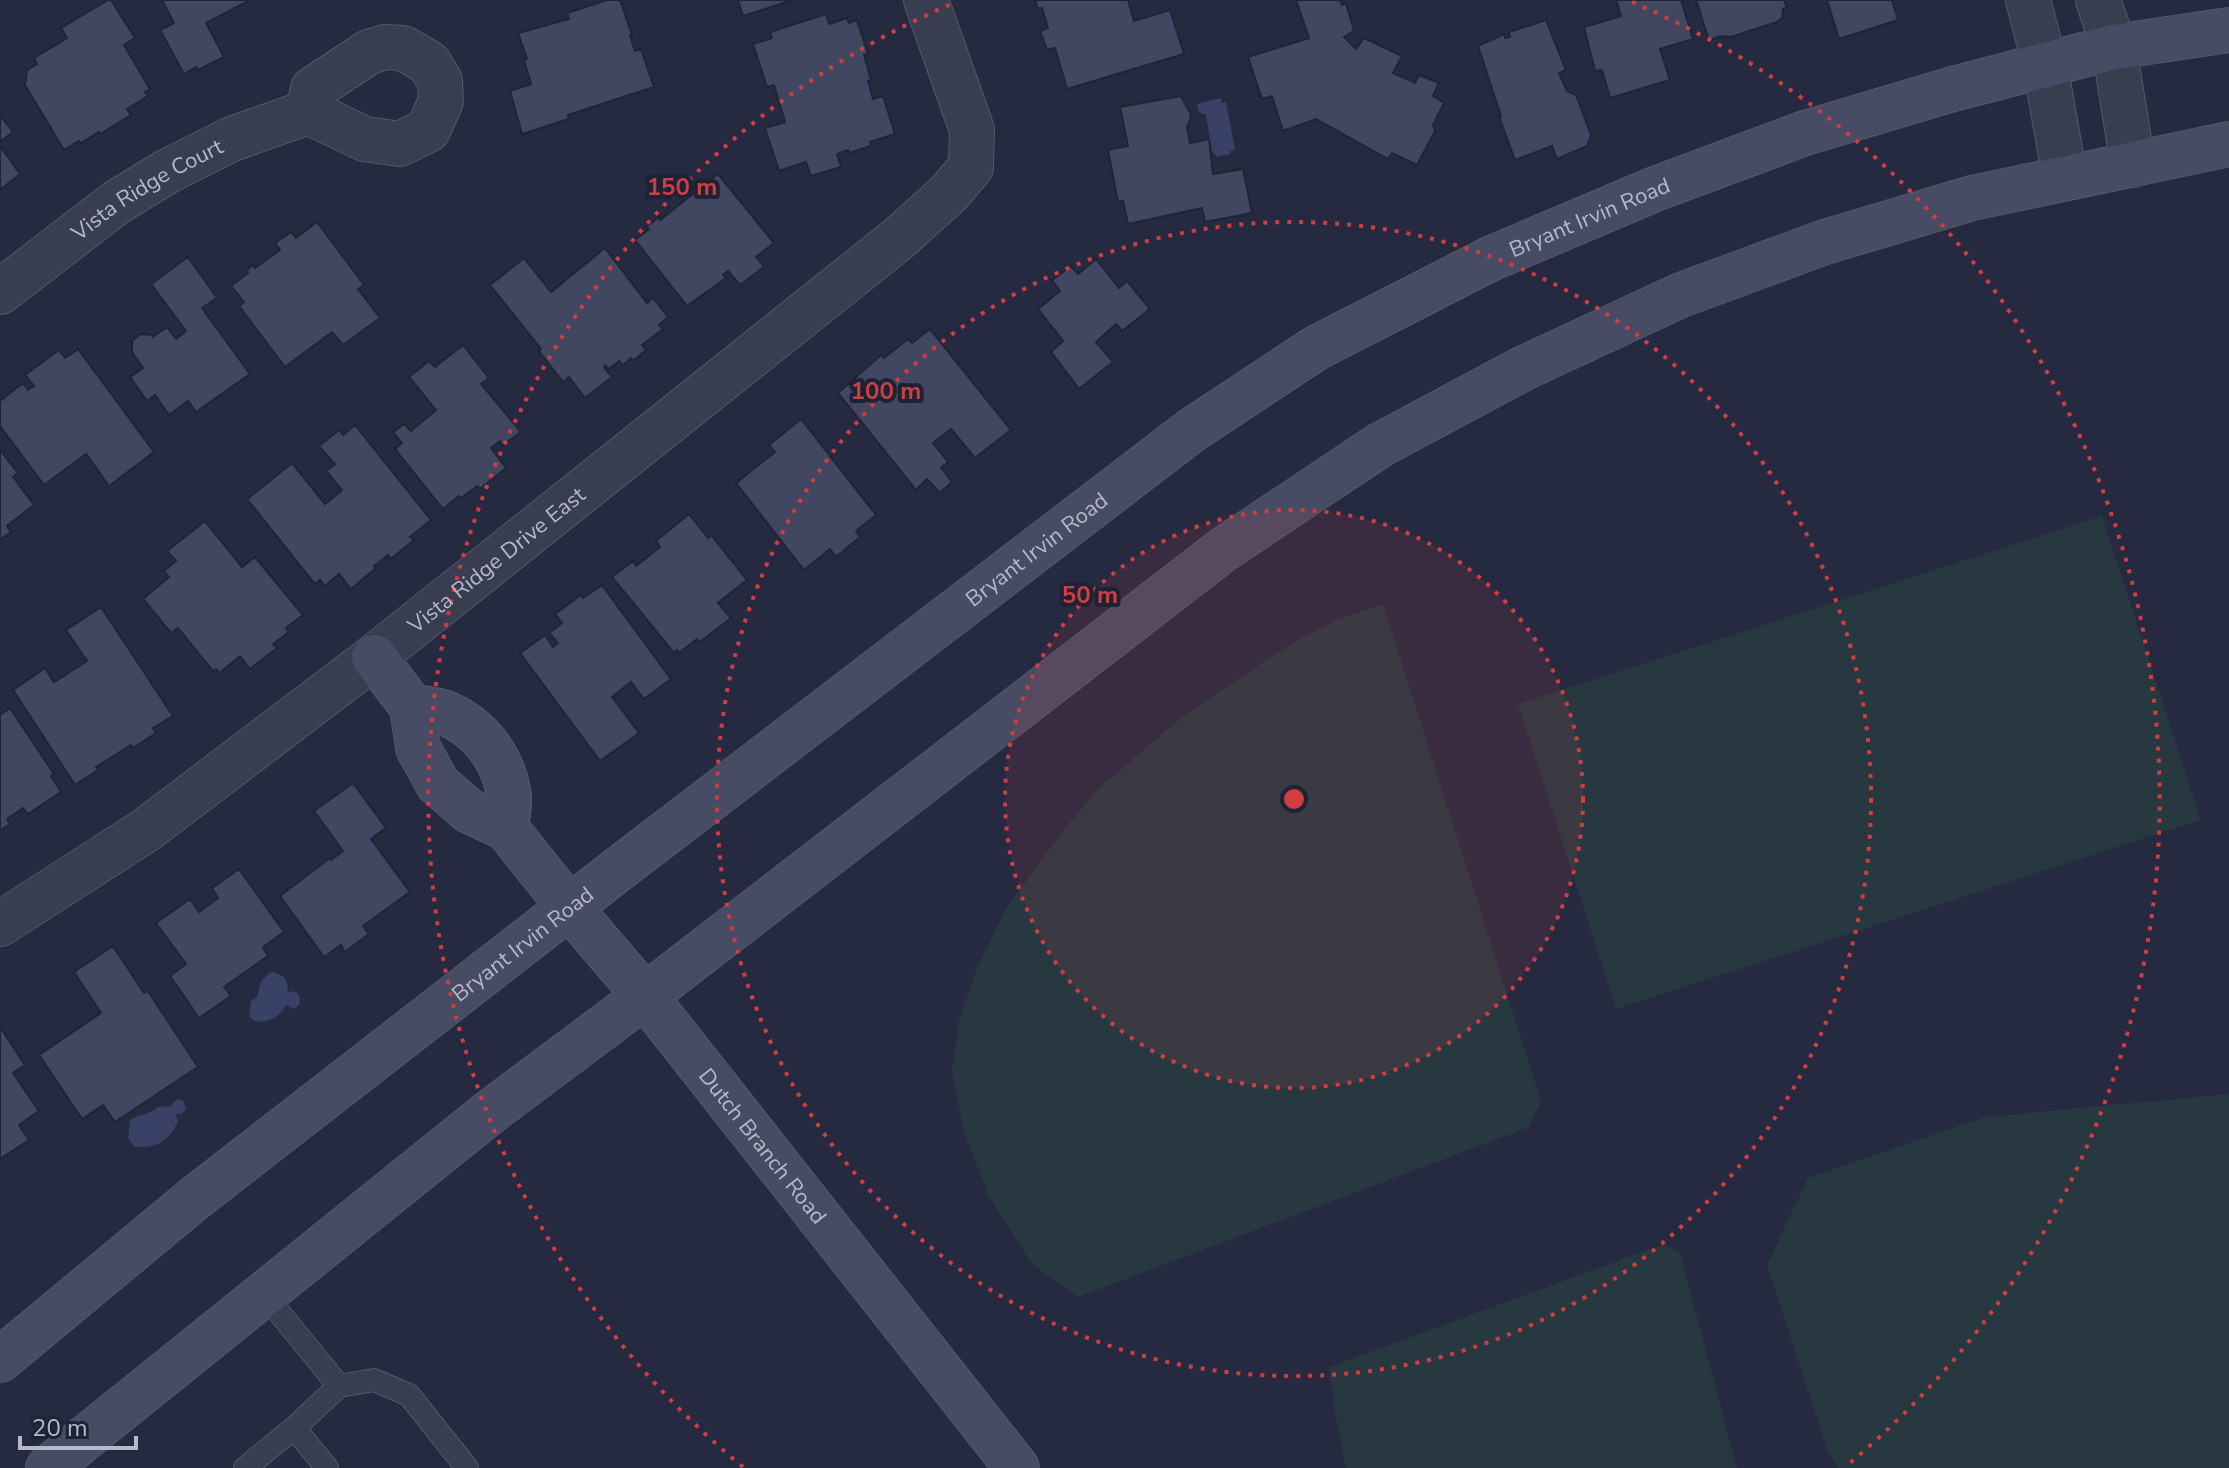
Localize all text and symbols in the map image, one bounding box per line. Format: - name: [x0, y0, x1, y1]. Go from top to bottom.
- street label: Vista Ridge Court: [65, 132, 229, 248]
- text: 150 m: [647, 171, 717, 203]
- street label: Bryant Irvin Road: [1505, 171, 1674, 265]
- text: 100 m: [851, 375, 921, 407]
- street label: Vista Ridge Drive East: [401, 480, 592, 641]
- street label: Bryant Irvin Road: [960, 486, 1114, 614]
- text: 50 m: [1062, 579, 1118, 611]
- centre of rings: [1280, 785, 1308, 813]
- street label: Bryant Irvin Road: [446, 880, 600, 1009]
- street label: Dutch Branch Road: [691, 1062, 833, 1231]
- scale bar: [20, 1400, 136, 1450]
- text: 20 m: [32, 1412, 88, 1444]

